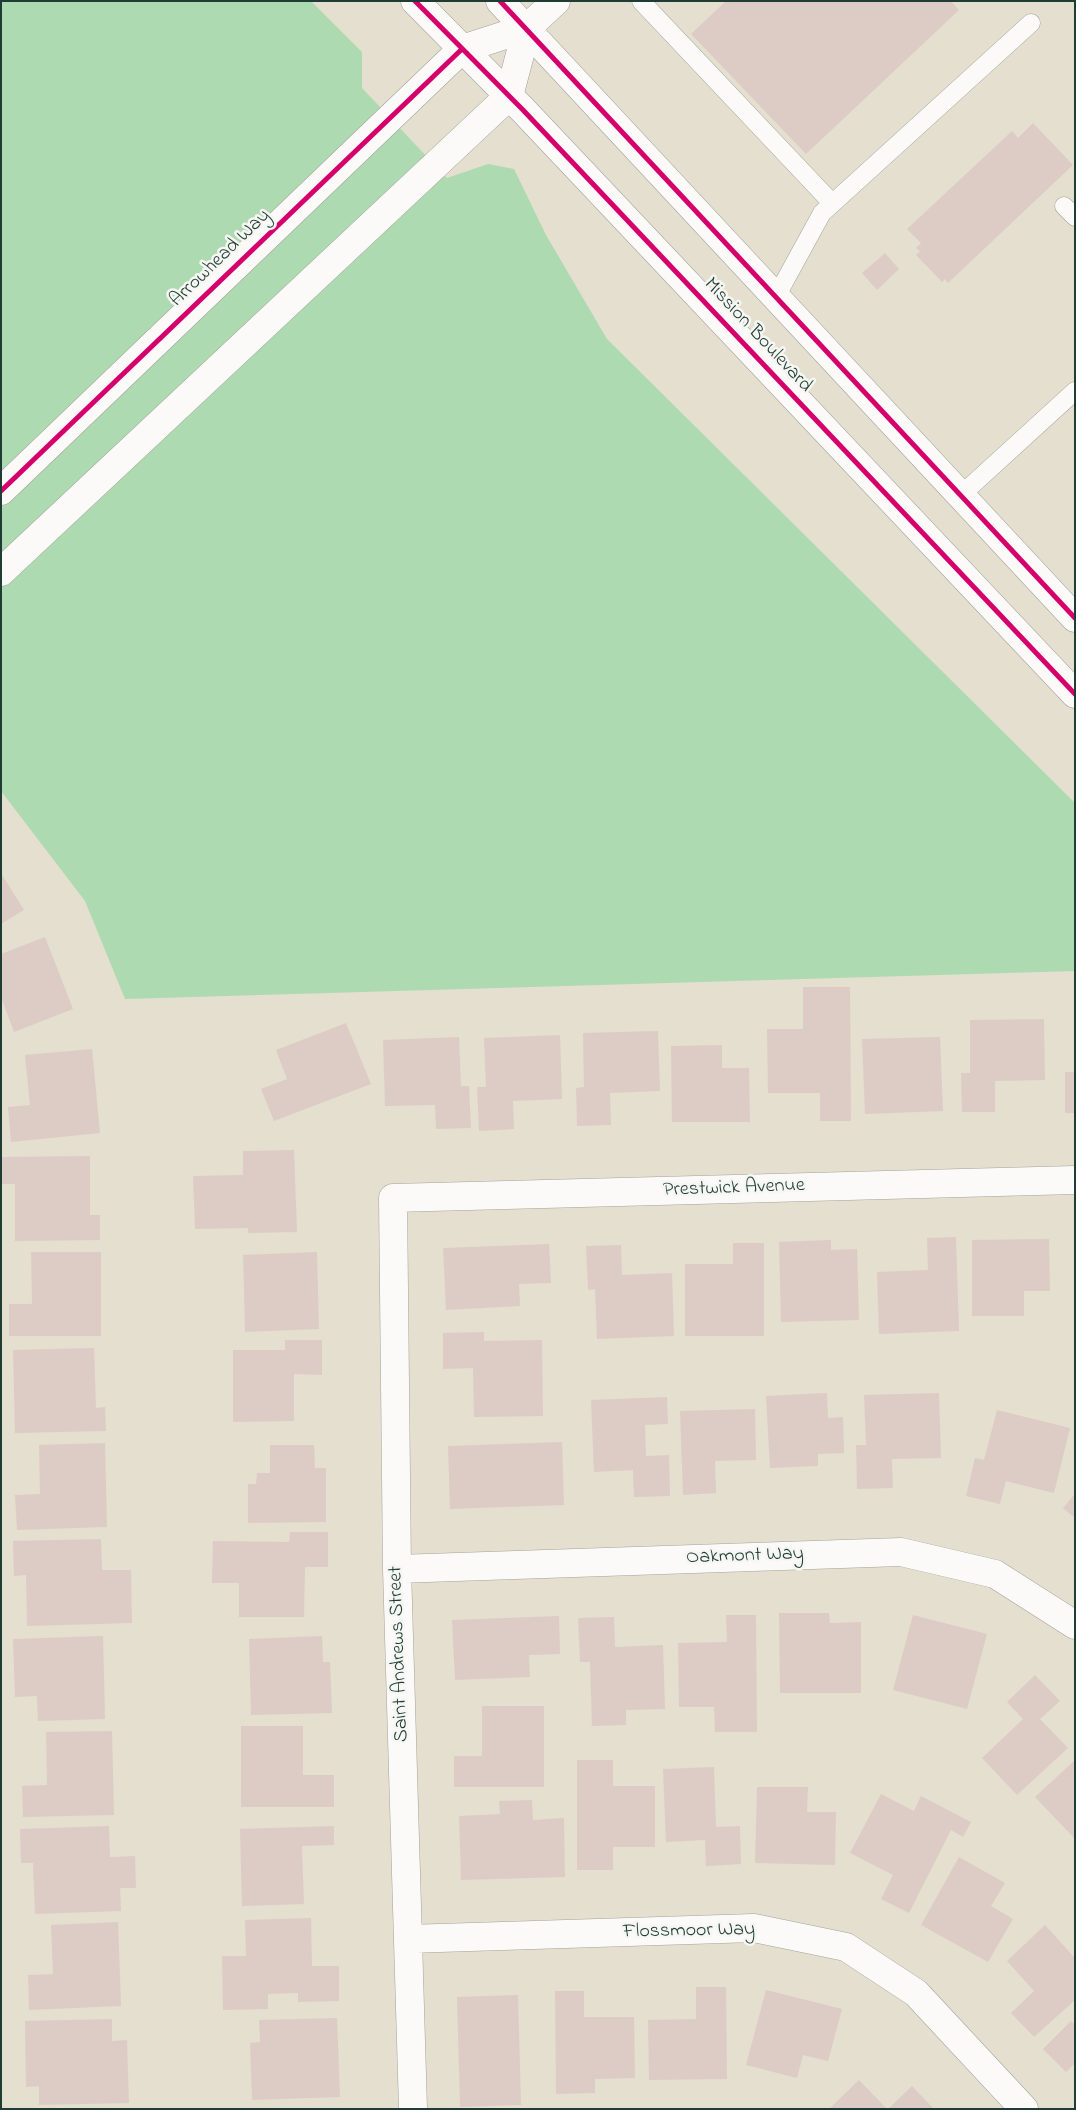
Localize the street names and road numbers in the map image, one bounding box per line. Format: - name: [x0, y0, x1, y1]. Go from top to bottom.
- street label: Arrowhead Way: [166, 205, 276, 313]
- street label: Mission Boulevard: [698, 274, 816, 398]
- street label: Prestwick Avenue: [663, 1175, 805, 1203]
- street label: Oakmont Way: [686, 1543, 804, 1571]
- street label: Saint Andrews Street: [385, 1566, 415, 1742]
- street label: Flossmoor Way: [623, 1919, 755, 1945]

